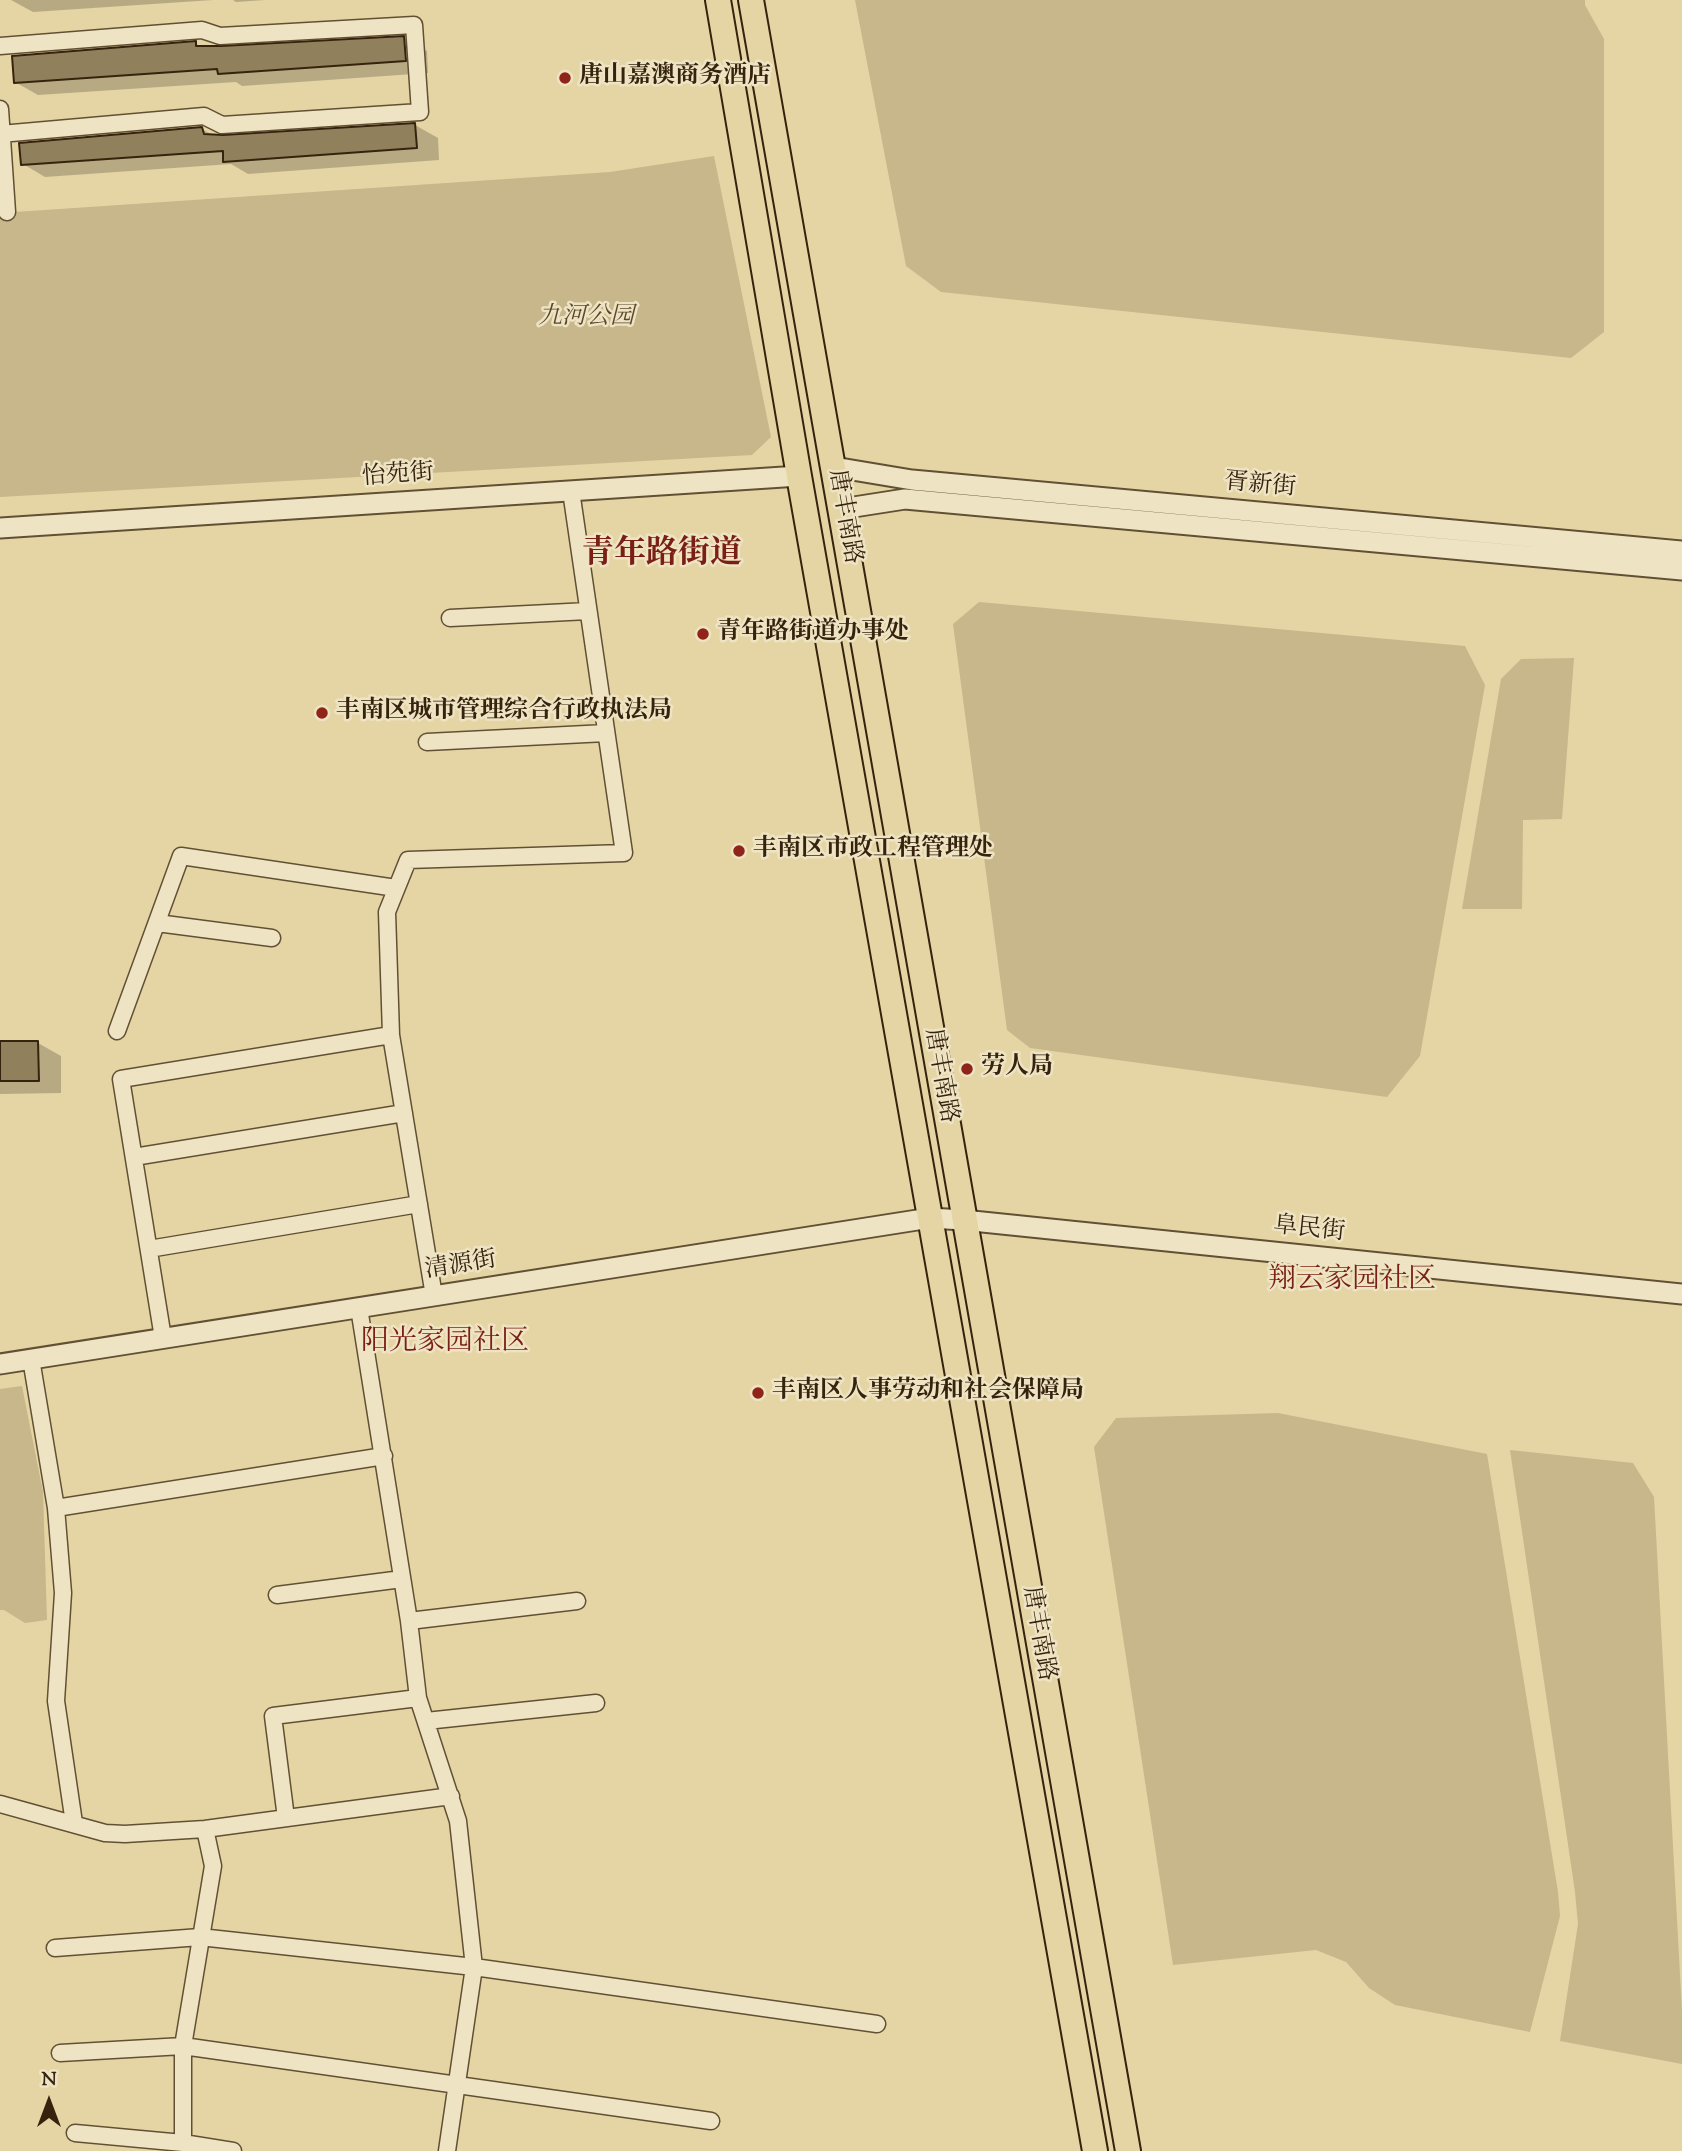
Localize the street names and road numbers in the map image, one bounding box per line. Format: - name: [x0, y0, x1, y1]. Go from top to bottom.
- street label: 怡苑街: [361, 460, 435, 494]
- street label: 唐丰南路: [820, 467, 866, 567]
- street label: 胥新街: [1223, 470, 1297, 504]
- street label: 唐丰南路: [916, 1026, 962, 1126]
- street label: 阜民街: [1272, 1213, 1346, 1249]
- street label: 清源街: [423, 1247, 499, 1287]
- street label: 唐丰南路: [1014, 1584, 1060, 1684]

